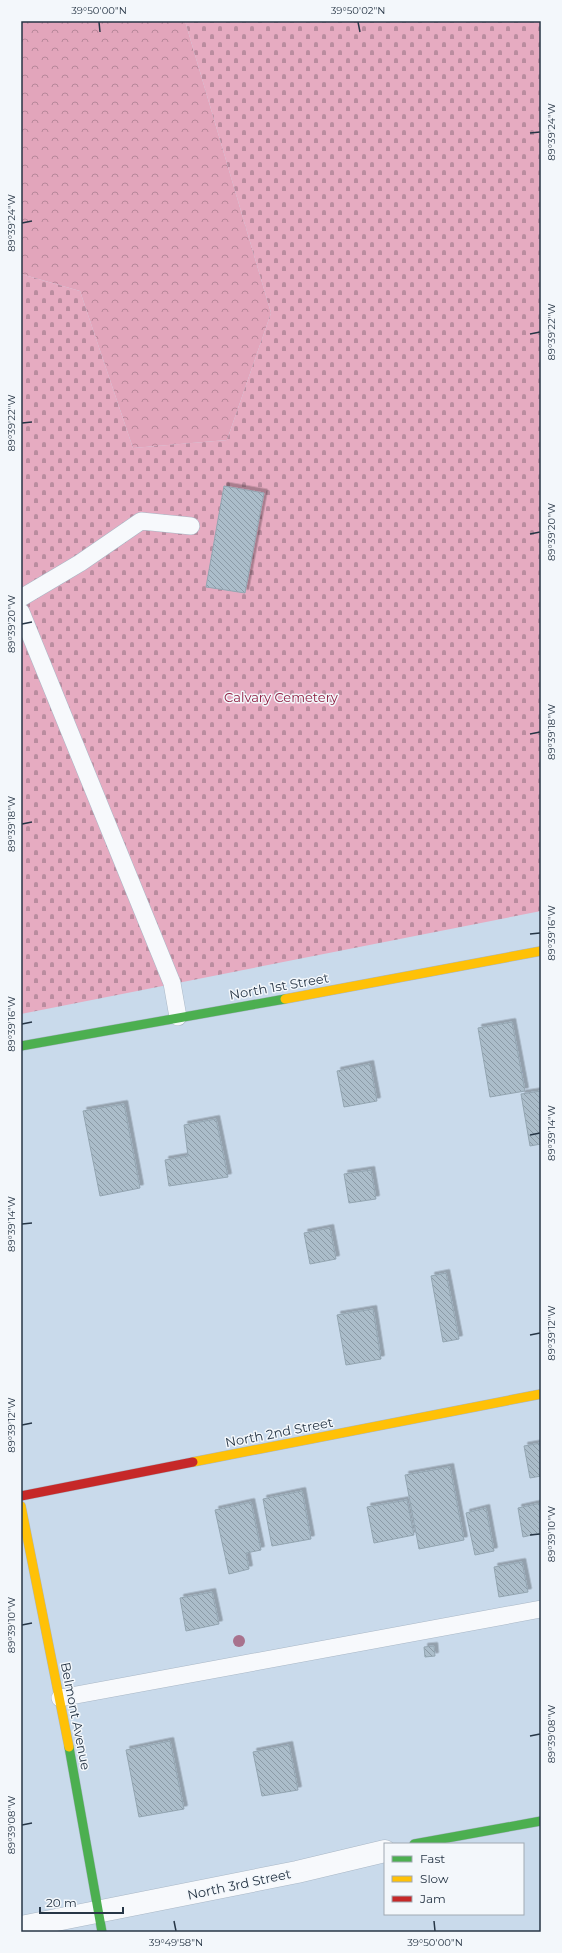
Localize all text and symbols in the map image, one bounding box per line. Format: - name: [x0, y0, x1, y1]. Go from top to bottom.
- text: 39°50'00"N: [71, 4, 127, 17]
- text: 39°50'02"N: [331, 4, 385, 17]
- text: 89°39'24"W: [545, 103, 558, 161]
- text: 89°39'24"W: [5, 194, 18, 252]
- text: 89°39'22"W: [545, 303, 558, 361]
- text: 89°39'22"W: [5, 394, 18, 452]
- text: 89°39'20"W: [545, 503, 558, 561]
- text: 89°39'20"W: [5, 595, 18, 653]
- park label: Calvary Cemetery: [224, 689, 339, 705]
- text: 89°39'18"W: [545, 704, 558, 760]
- text: 89°39'18"W: [5, 796, 18, 852]
- text: 89°39'16"W: [545, 905, 558, 961]
- street label: North 1st Street: [228, 969, 330, 1003]
- text: 89°39'16"W: [5, 996, 18, 1052]
- text: 89°39'14"W: [545, 1105, 558, 1161]
- text: 89°39'14"W: [5, 1196, 18, 1252]
- text: 89°39'12"W: [545, 1305, 558, 1361]
- text: 89°39'12"W: [5, 1397, 18, 1453]
- street label: North 2nd Street: [224, 1414, 334, 1450]
- text: 89°39'10"W: [545, 1506, 558, 1562]
- text: 89°39'10"W: [5, 1597, 18, 1653]
- street label: Belmont Avenue: [58, 1661, 94, 1771]
- text: 89°39'08"W: [545, 1705, 558, 1763]
- text: 89°39'08"W: [5, 1796, 18, 1854]
- legend: [384, 1843, 524, 1915]
- text: Fast: [420, 1851, 445, 1866]
- street label: North 3rd Street: [186, 1865, 292, 1903]
- text: Slow: [420, 1871, 449, 1886]
- scale bar: [40, 1889, 123, 1915]
- text: Jam: [419, 1891, 446, 1906]
- text: 20 m: [46, 1895, 77, 1910]
- text: 39°49'58"N: [149, 1936, 203, 1949]
- text: 39°50'00"N: [407, 1936, 463, 1949]

